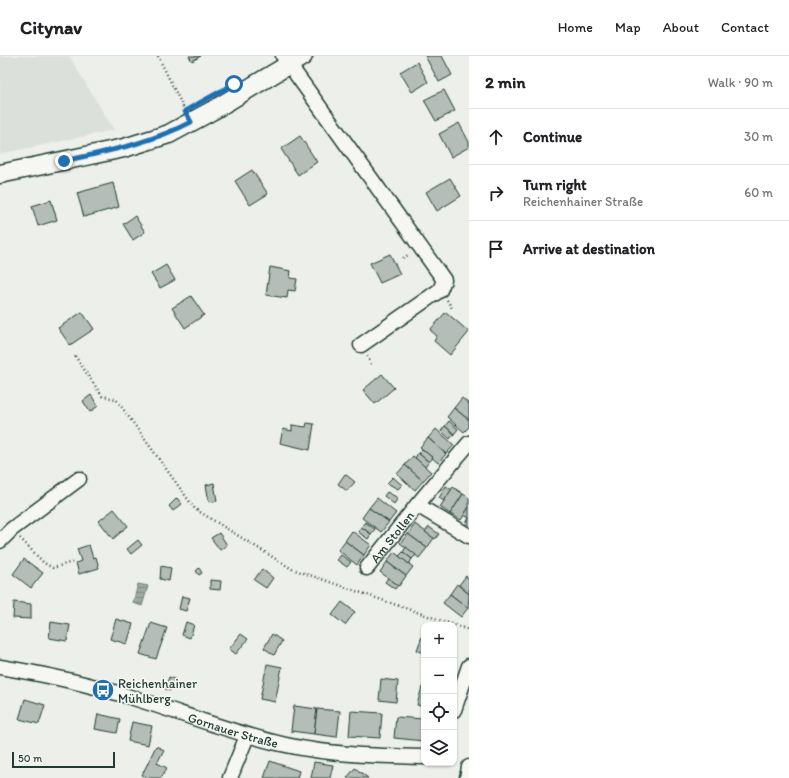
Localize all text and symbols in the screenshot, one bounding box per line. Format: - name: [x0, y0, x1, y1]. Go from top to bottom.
- text: Citynav: [20, 16, 82, 39]
- text: Home: [558, 19, 593, 36]
- text: Map: [615, 19, 641, 36]
- text: About: [663, 19, 699, 36]
- text: Contact: [721, 19, 769, 36]
- text: 2 min: [485, 72, 525, 92]
- route start: [225, 75, 243, 93]
- text: Walk · 90 m: [708, 75, 773, 90]
- icon: ahead: [485, 126, 507, 148]
- text: Continue: [523, 128, 582, 146]
- text: 30 m: [744, 129, 773, 144]
- route end: [55, 152, 73, 170]
- text: Turn right: [523, 176, 587, 194]
- icon: right: [485, 182, 507, 204]
- text: 60 m: [744, 185, 773, 200]
- text: Reichenhainer Straße: [523, 194, 643, 209]
- icon: arrive: [485, 238, 507, 260]
- text: Arrive at destination: [523, 240, 655, 258]
- street label: Am Stollen: [367, 508, 417, 565]
- map controls: [421, 622, 457, 766]
- button: +: [421, 622, 457, 658]
- button: −: [421, 658, 457, 694]
- place label: Reichenhainer Mühlberg: [118, 676, 198, 706]
- bus stop icon: Reichenhainer Mühlberg: [90, 677, 116, 703]
- button: locate: [421, 694, 457, 730]
- street label: Gornauer Straße: [186, 709, 280, 751]
- button: layers: [421, 730, 457, 766]
- scale bar: [12, 750, 115, 769]
- text: 50 m: [18, 752, 42, 765]

